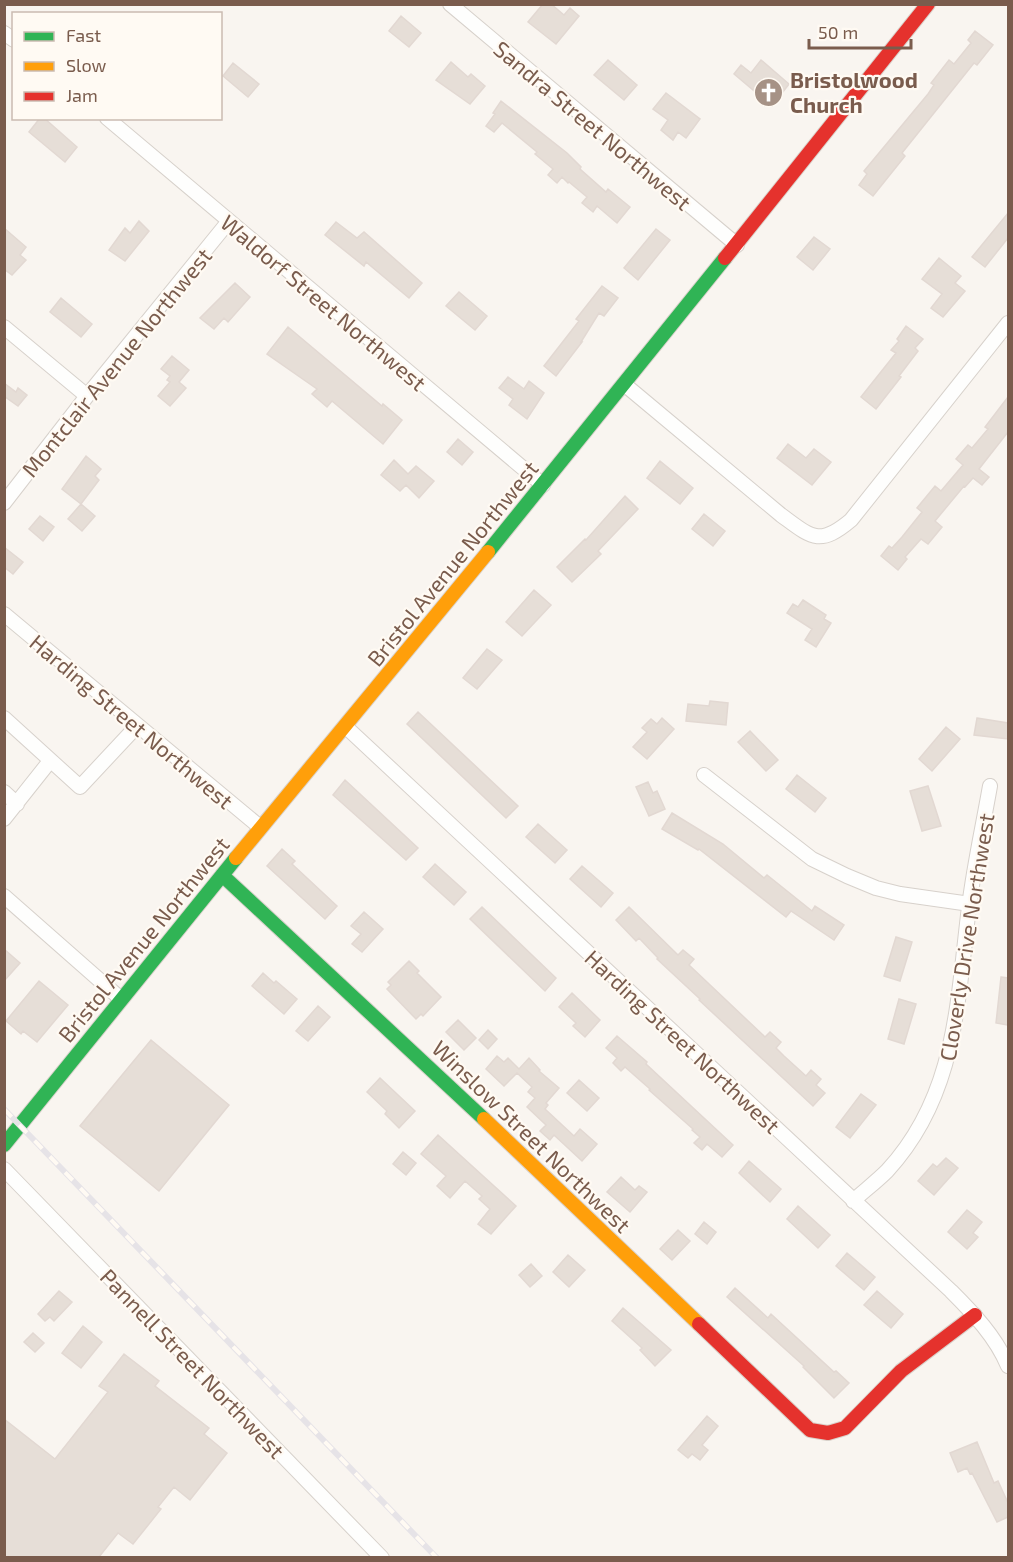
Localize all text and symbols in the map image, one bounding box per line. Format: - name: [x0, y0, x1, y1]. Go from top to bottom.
- legend: [12, 12, 222, 120]
- scale bar: [809, 12, 911, 50]
- text: 50 m: [818, 21, 858, 43]
- text: Fast: [66, 24, 101, 46]
- street label: Sandra Street Northwest: [489, 35, 697, 215]
- text: Slow: [66, 54, 107, 76]
- place label: Bristolwood Church: [790, 66, 918, 117]
- church icon: Bristolwood Church: [753, 76, 785, 108]
- text: Jam: [66, 84, 98, 106]
- street label: Waldorf Street Northwest: [216, 209, 432, 395]
- street label: Montclair Avenue Northwest: [16, 242, 216, 482]
- street label: Bristol Avenue Northwest: [361, 455, 543, 671]
- street label: Harding Street Northwest: [25, 628, 239, 814]
- street label: Cloverly Drive Northwest: [934, 811, 998, 1063]
- street label: Bristol Avenue Northwest: [52, 831, 234, 1047]
- street label: Harding Street Northwest: [580, 944, 786, 1138]
- street label: Winslow Street Northwest: [428, 1034, 636, 1238]
- street label: Pannell Street Northwest: [96, 1263, 290, 1463]

